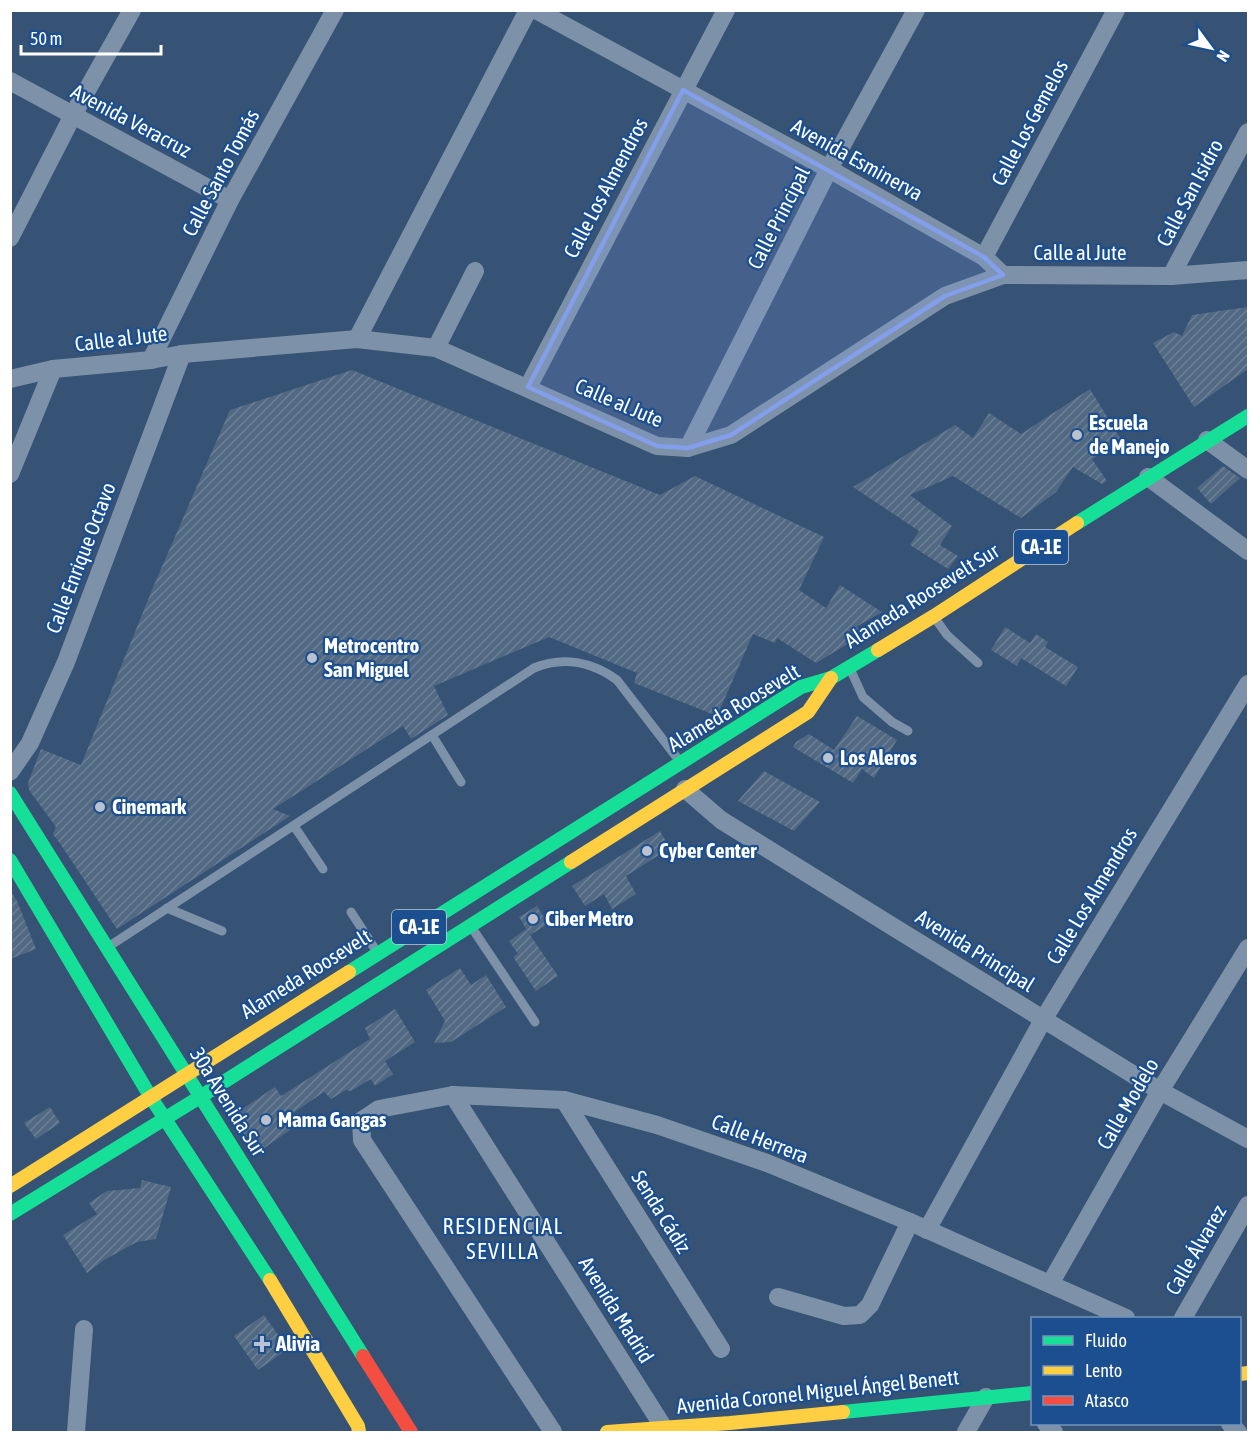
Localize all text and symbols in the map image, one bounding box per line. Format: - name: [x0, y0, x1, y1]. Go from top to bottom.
- scale bar: [21, 18, 160, 56]
- north arrow: [1181, 18, 1241, 78]
- text: 50 m: [30, 28, 62, 49]
- text: N: [1213, 47, 1234, 65]
- street label: Calle Los Gemelos: [986, 56, 1072, 189]
- street label: Avenida Veracruz: [67, 78, 196, 162]
- street label: Calle Santo Tomás: [177, 105, 264, 240]
- street label: Calle Los Almendros: [558, 113, 652, 262]
- street label: Avenida Esminerva: [788, 113, 927, 205]
- street label: Calle San Isidro: [1151, 135, 1227, 250]
- street label: Calle Principal: [742, 162, 814, 273]
- street label: Calle al Jute: [1034, 240, 1127, 264]
- street label: Calle al Jute: [73, 320, 168, 356]
- street label: Calle al Jute: [572, 373, 667, 431]
- place label: Escuela de Manejo: [1089, 410, 1170, 458]
- marker: Escuela de Manejo: [1070, 428, 1084, 442]
- street label: Calle Enrique Octavo: [40, 479, 120, 636]
- road number: CA-1E: [1014, 530, 1068, 564]
- street label: Alameda Roosevelt Sur: [840, 538, 1004, 652]
- place label: Metrocentro San Miguel: [324, 633, 419, 681]
- marker: Metrocentro San Miguel: [305, 651, 319, 665]
- street label: Alameda Roosevelt: [663, 658, 804, 756]
- place label: Los Aleros: [840, 745, 918, 769]
- marker: Los Aleros: [821, 751, 835, 765]
- place label: Cinemark: [112, 794, 187, 818]
- marker: Cinemark: [93, 800, 107, 814]
- street label: Calle Los Almendros: [1041, 823, 1141, 968]
- place label: Cyber Center: [659, 838, 757, 862]
- marker: Cyber Center: [640, 844, 654, 858]
- street label: Avenida Principal: [912, 904, 1040, 996]
- place label: Ciber Metro: [545, 906, 634, 930]
- road number: CA-1E: [392, 910, 446, 944]
- marker: Ciber Metro: [526, 912, 540, 926]
- street label: Alameda Roosevelt: [236, 923, 375, 1023]
- street label: 30a Avenida Sur: [186, 1043, 272, 1161]
- street label: Calle Modelo: [1091, 1054, 1163, 1153]
- place label: Mama Gangas: [278, 1107, 387, 1131]
- street label: Calle Herrera: [709, 1109, 812, 1168]
- marker: Mama Gangas: [259, 1113, 273, 1127]
- street label: Senda Cádiz: [627, 1166, 697, 1258]
- street label: Calle Álvarez: [1160, 1200, 1231, 1299]
- district label: RESIDENCIAL SEVILLA: [442, 1213, 564, 1264]
- street label: Avenida Madrid: [575, 1252, 659, 1367]
- legend: [1031, 1317, 1241, 1425]
- text: Fluido: [1085, 1330, 1127, 1351]
- place label: Alivia: [275, 1331, 320, 1355]
- marker: Alivia: [253, 1335, 271, 1353]
- text: Lento: [1085, 1360, 1122, 1381]
- street label: Avenida Coronel Miguel Ángel Benett: [675, 1364, 960, 1418]
- text: Atasco: [1085, 1390, 1129, 1411]

